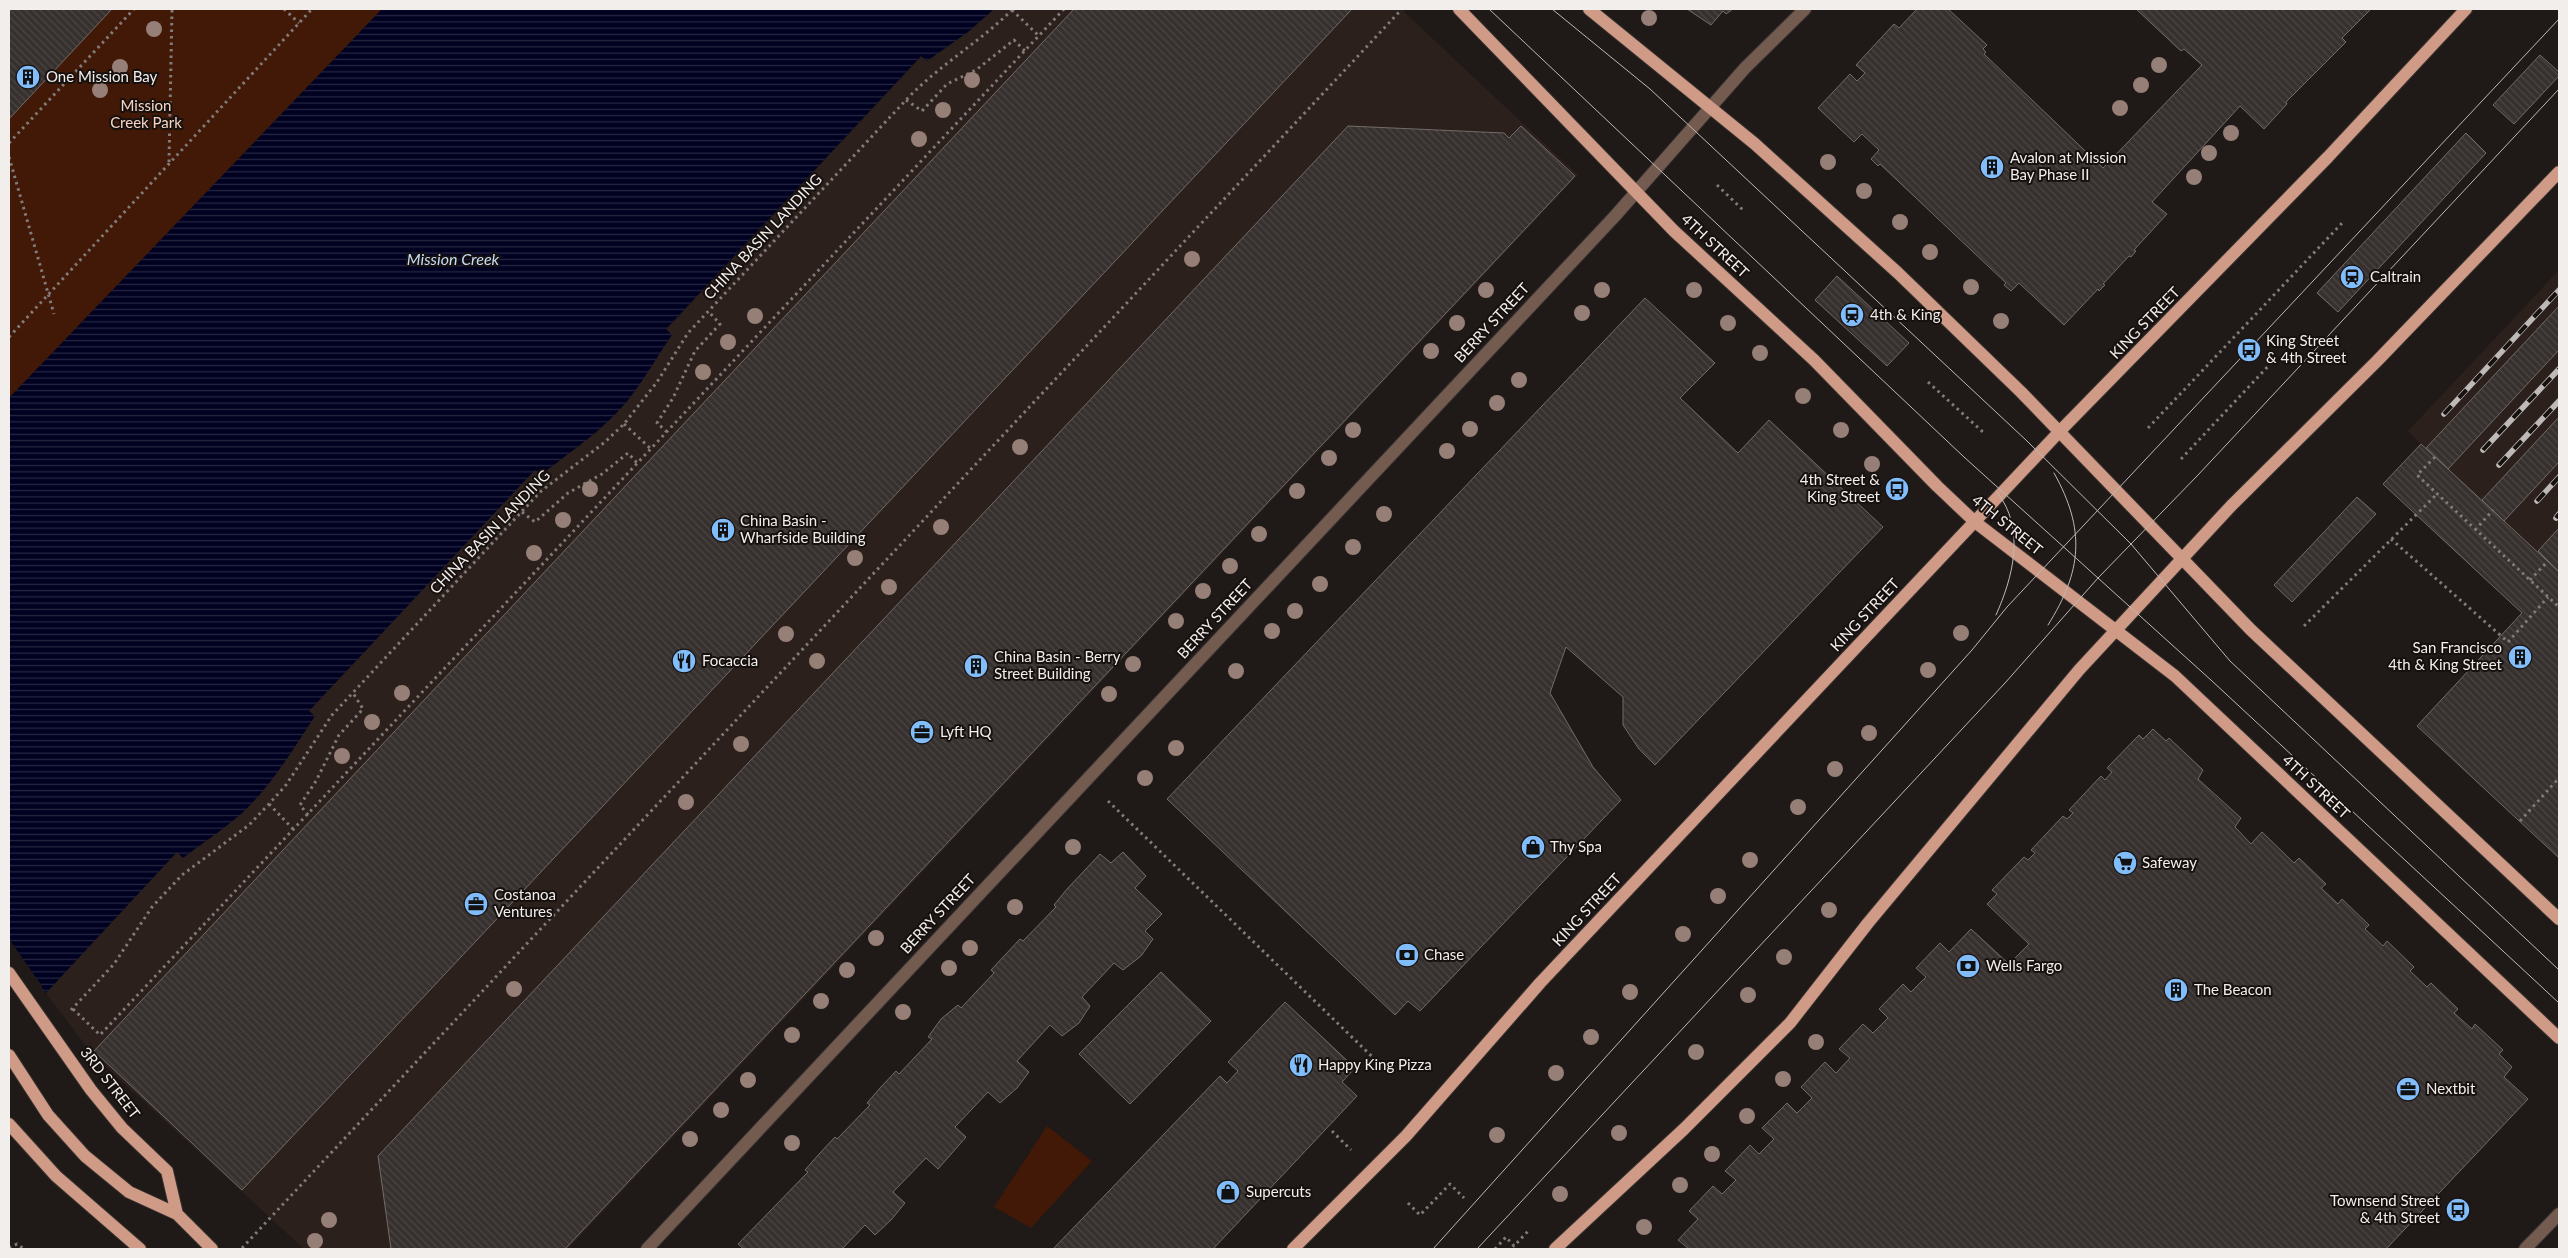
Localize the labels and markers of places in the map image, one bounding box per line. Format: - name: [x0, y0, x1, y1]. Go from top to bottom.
- building icon: One Mission Bay: [15, 64, 41, 90]
- place label: One Mission Bay: [46, 67, 158, 85]
- place label: Avalon at Mission Bay Phase II: [2010, 148, 2126, 183]
- building icon: Avalon at Mission Bay Phase II: [1979, 154, 2005, 180]
- station icon: Caltrain: [2339, 264, 2365, 290]
- place label: Caltrain: [2370, 267, 2421, 285]
- station icon: 4th & King: [1839, 302, 1865, 328]
- place label: 4th & King: [1870, 305, 1941, 323]
- place label: King Street & 4th Street: [2266, 331, 2347, 366]
- bus stop icon: King Street & 4th Street: [2236, 337, 2262, 363]
- place label: 4th Street & King Street: [1800, 470, 1881, 505]
- bus stop icon: 4th Street & King Street: [1884, 476, 1910, 502]
- place label: China Basin - Wharfside Building: [740, 511, 866, 546]
- building icon: China Basin - Wharfside Building: [710, 517, 736, 543]
- place label: San Francisco 4th & King Street: [2388, 638, 2503, 673]
- building icon: San Francisco 4th & King Street: [2507, 644, 2533, 670]
- place label: China Basin - Berry Street Building: [994, 647, 1121, 682]
- restaurant icon: Focaccia: [671, 648, 697, 674]
- place label: Focaccia: [702, 651, 758, 669]
- building icon: China Basin - Berry Street Building: [963, 653, 989, 679]
- office icon: Lyft HQ: [909, 719, 935, 745]
- place label: Lyft HQ: [940, 722, 992, 740]
- shop icon: Thy Spa: [1520, 834, 1546, 860]
- place label: Thy Spa: [1550, 837, 1602, 855]
- supermarket icon: Safeway: [2112, 850, 2138, 876]
- place label: Safeway: [2142, 853, 2197, 871]
- place label: Costanoa Ventures: [494, 885, 556, 920]
- office icon: Costanoa Ventures: [463, 891, 489, 917]
- bank icon: Chase: [1394, 942, 1420, 968]
- place label: Chase: [1424, 945, 1464, 963]
- bank icon: Wells Fargo: [1955, 953, 1981, 979]
- place label: Wells Fargo: [1986, 956, 2062, 974]
- building icon: The Beacon: [2163, 977, 2189, 1003]
- place label: The Beacon: [2194, 980, 2272, 998]
- restaurant icon: Happy King Pizza: [1288, 1052, 1314, 1078]
- place label: Happy King Pizza: [1318, 1055, 1432, 1073]
- office icon: Nextbit: [2395, 1076, 2421, 1102]
- place label: Nextbit: [2426, 1079, 2476, 1097]
- shop icon: Supercuts: [1215, 1179, 1241, 1205]
- place label: Supercuts: [1246, 1182, 1311, 1200]
- place label: Townsend Street & 4th Street: [2330, 1191, 2441, 1226]
- bus stop icon: Townsend Street & 4th Street: [2445, 1197, 2471, 1223]

